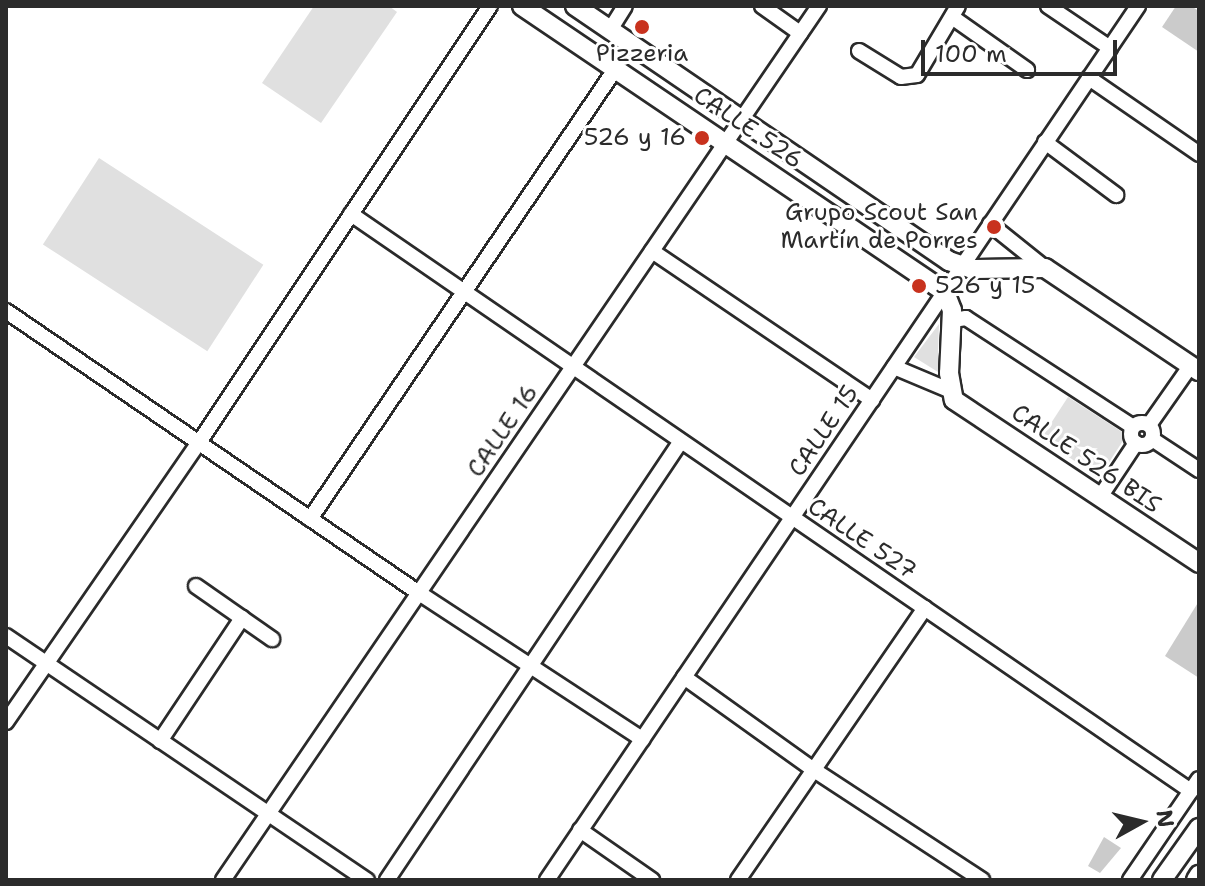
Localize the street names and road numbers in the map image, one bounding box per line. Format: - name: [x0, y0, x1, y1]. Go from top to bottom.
- street label: CALLE 526: [688, 81, 808, 175]
- street label: CALLE 16: [462, 379, 544, 483]
- street label: CALLE 15: [783, 380, 865, 482]
- street label: CALLE 526 BIS: [1006, 398, 1166, 520]
- street label: CALLE 527: [802, 492, 922, 586]

